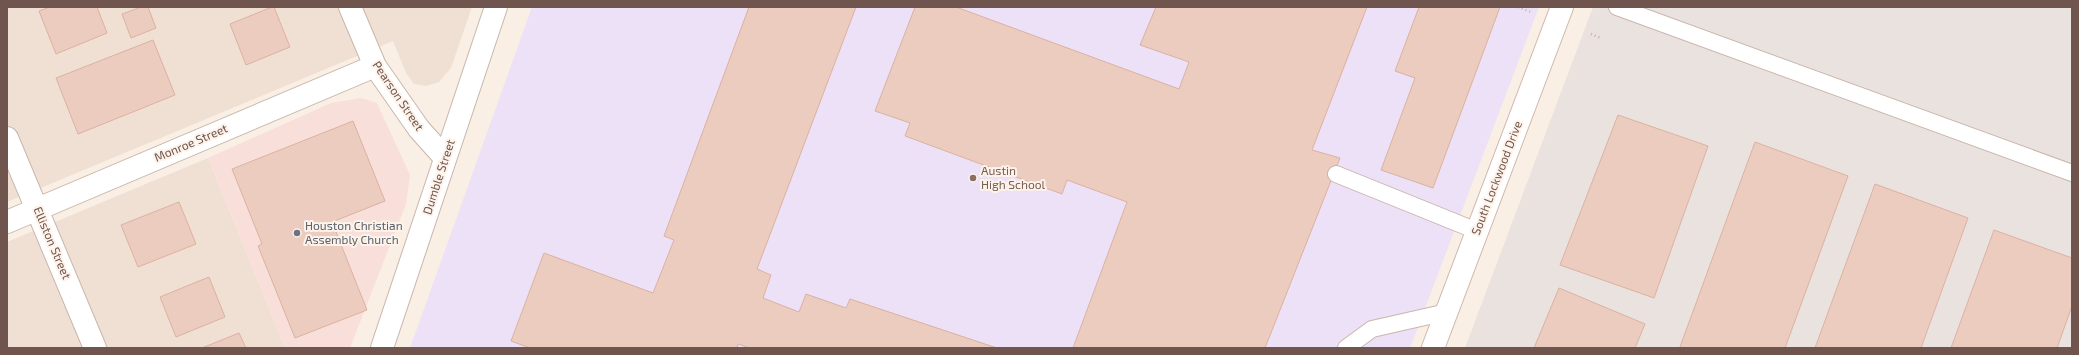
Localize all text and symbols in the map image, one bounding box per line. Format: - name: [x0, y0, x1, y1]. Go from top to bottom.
- street label: Pearson Street: [370, 58, 427, 133]
- street label: South Lockwood Drive: [1468, 119, 1524, 237]
- street label: Monroe Street: [152, 120, 230, 164]
- street label: Dumble Street: [419, 137, 457, 216]
- place label: Austin High School: [981, 163, 1046, 191]
- marker: Austin High School: [968, 173, 978, 183]
- street label: Elliston Street: [31, 204, 75, 281]
- place label: Houston Christian Assembly Church: [305, 218, 403, 246]
- marker: Houston Christian Assembly Church: [292, 228, 302, 238]

